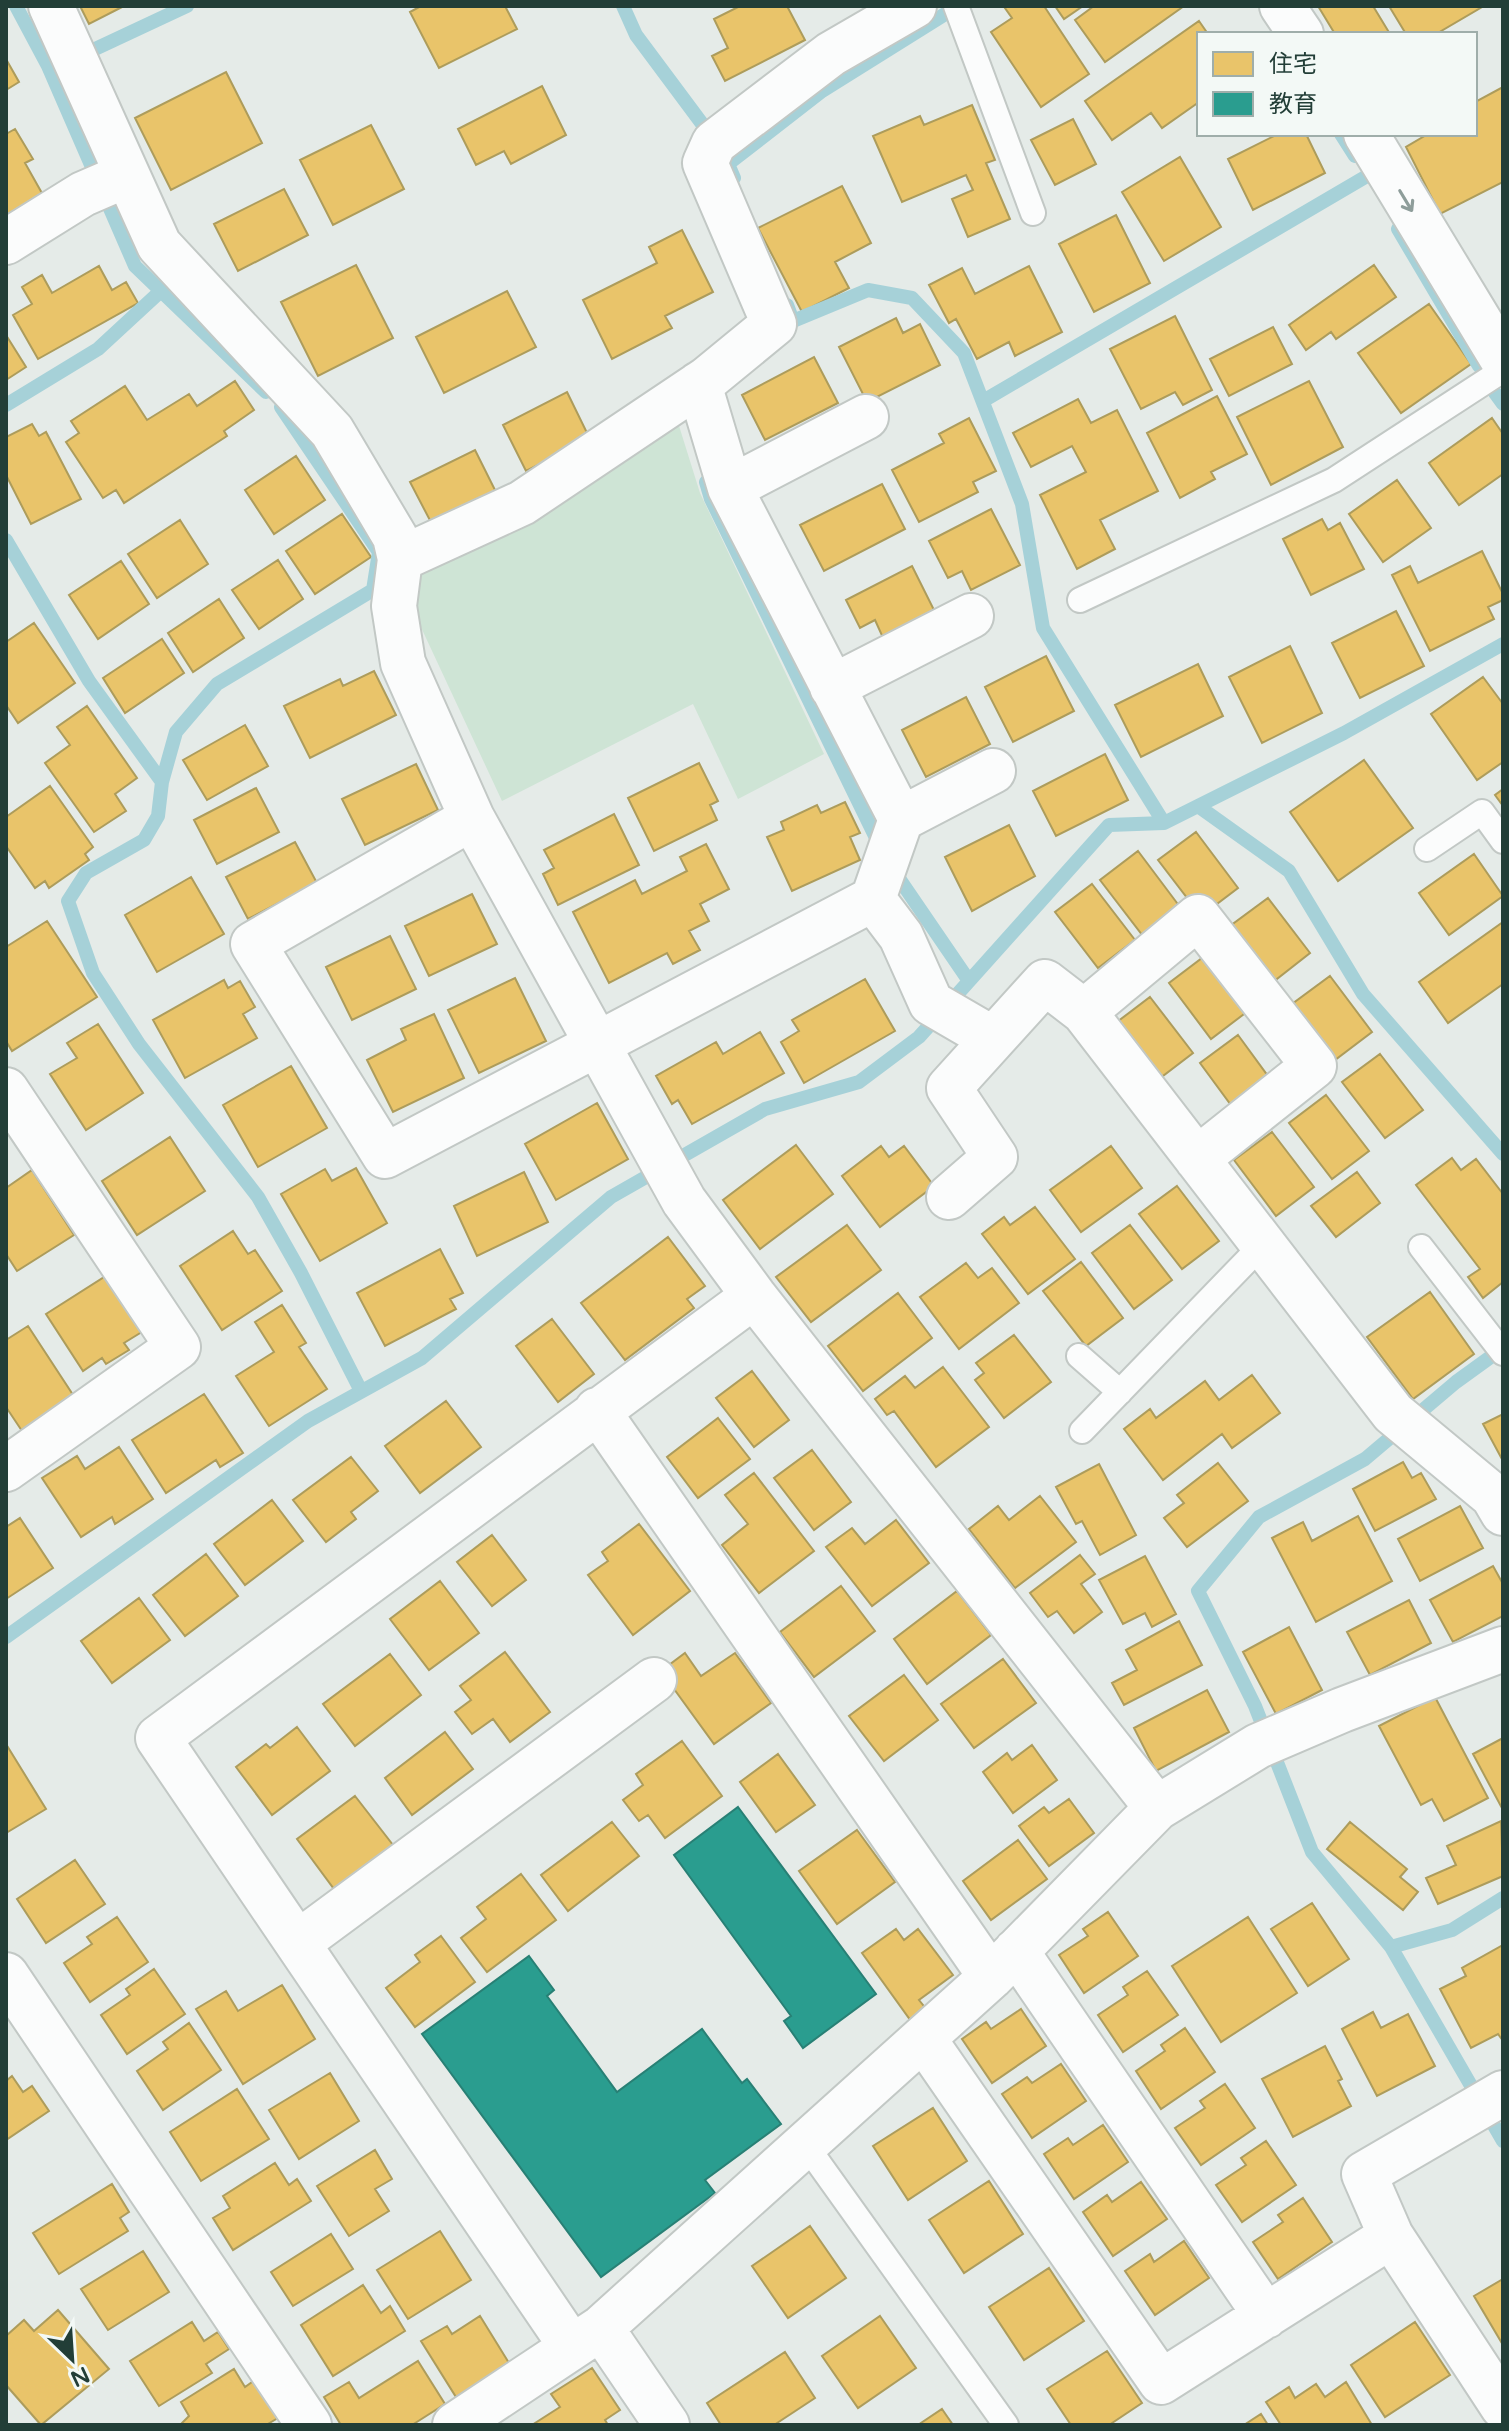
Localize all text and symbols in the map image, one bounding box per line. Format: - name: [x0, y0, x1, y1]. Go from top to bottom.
- legend: [1197, 32, 1477, 136]
- text: 住宅: [1269, 50, 1317, 79]
- text: 教育: [1269, 90, 1317, 119]
- one-way arrow: [1399, 189, 1415, 212]
- north arrow: [32, 2319, 112, 2399]
- text: N: [67, 2361, 94, 2392]

